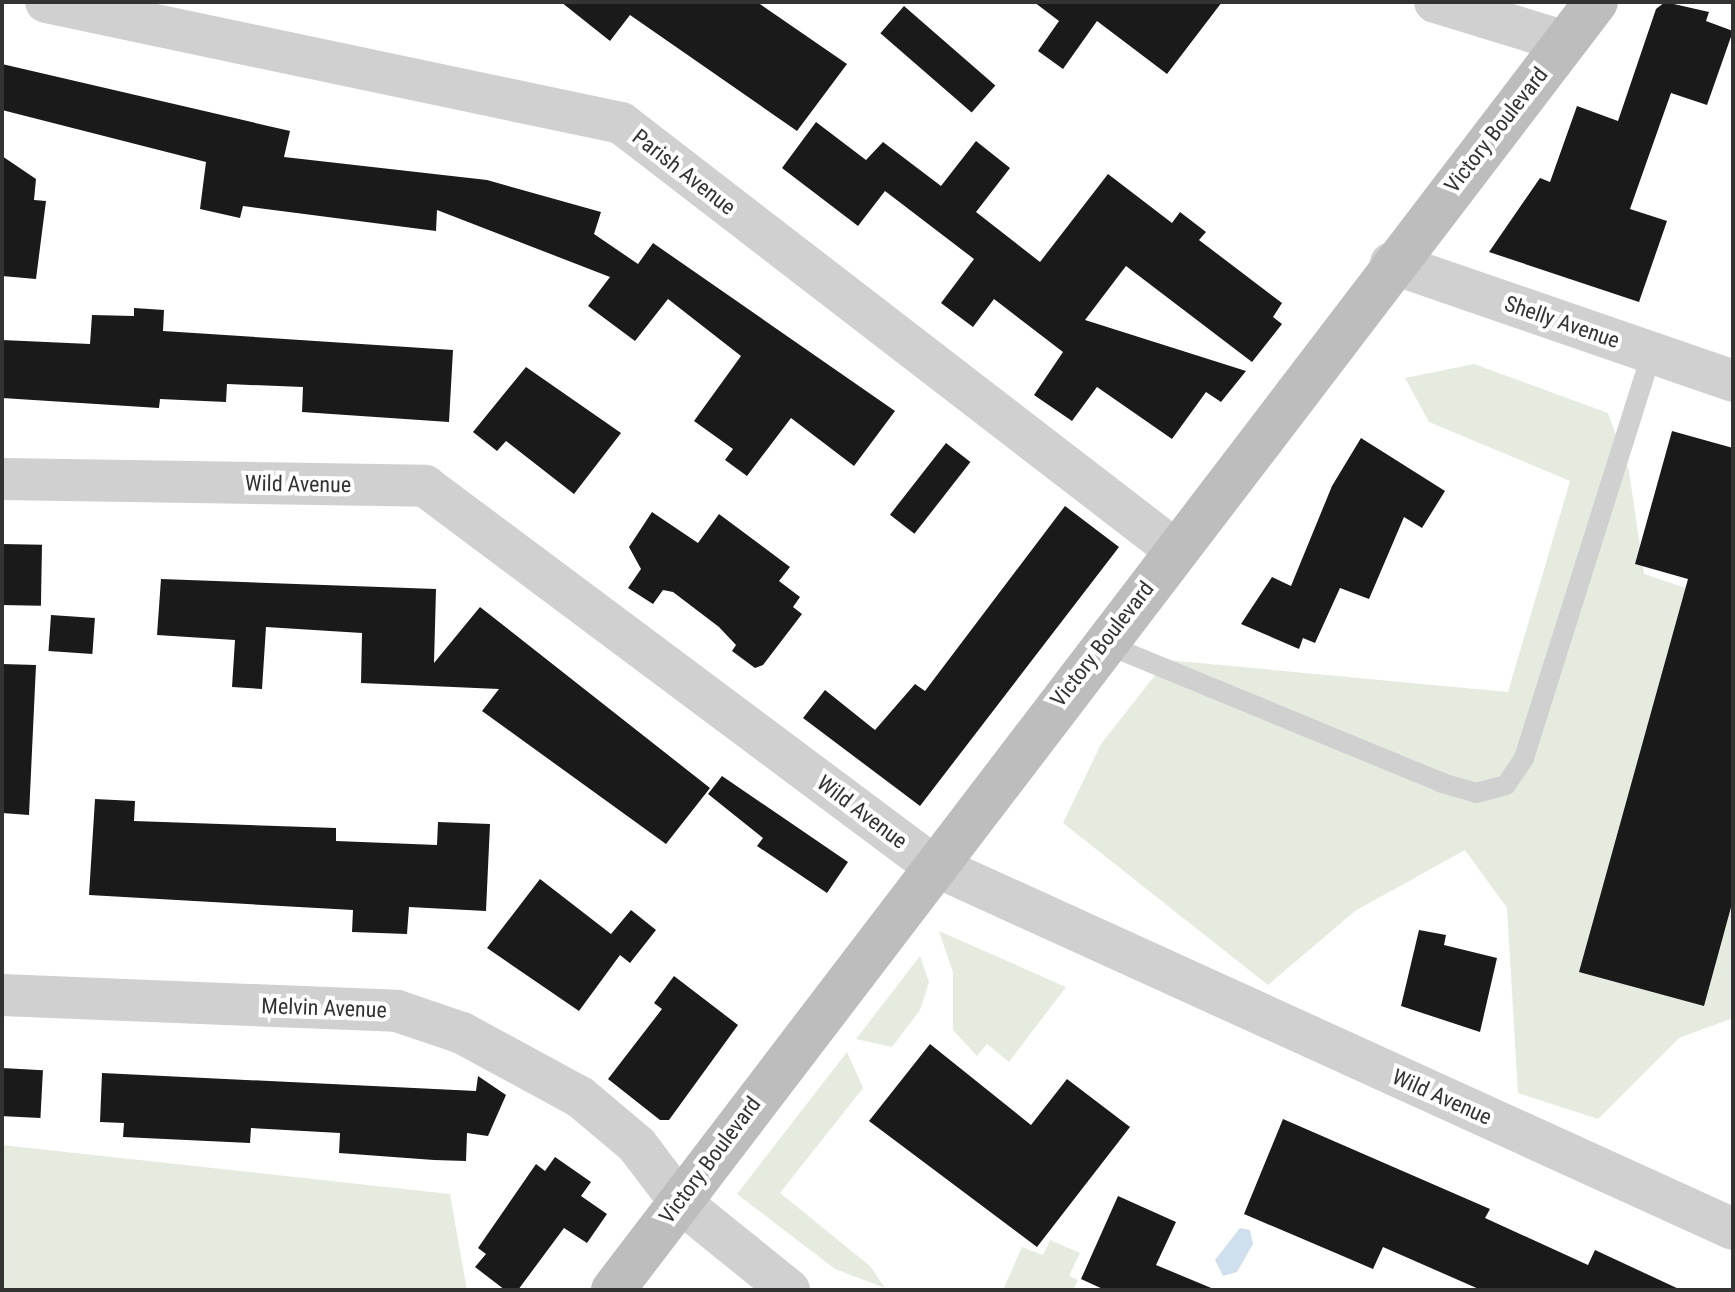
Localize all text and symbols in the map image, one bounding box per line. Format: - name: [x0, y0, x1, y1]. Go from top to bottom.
- street label: Victory Boulevard: [1439, 62, 1553, 198]
- street label: Parish Avenue: [627, 124, 741, 220]
- street label: Shelly Avenue: [1501, 290, 1623, 354]
- street label: Wild Avenue: [245, 470, 351, 498]
- street label: Victory Boulevard: [1045, 576, 1159, 712]
- street label: Wild Avenue: [812, 770, 912, 854]
- street label: Melvin Avenue: [261, 993, 387, 1023]
- street label: Wild Avenue: [1388, 1063, 1496, 1131]
- street label: Victory Boulevard: [654, 1091, 766, 1229]

